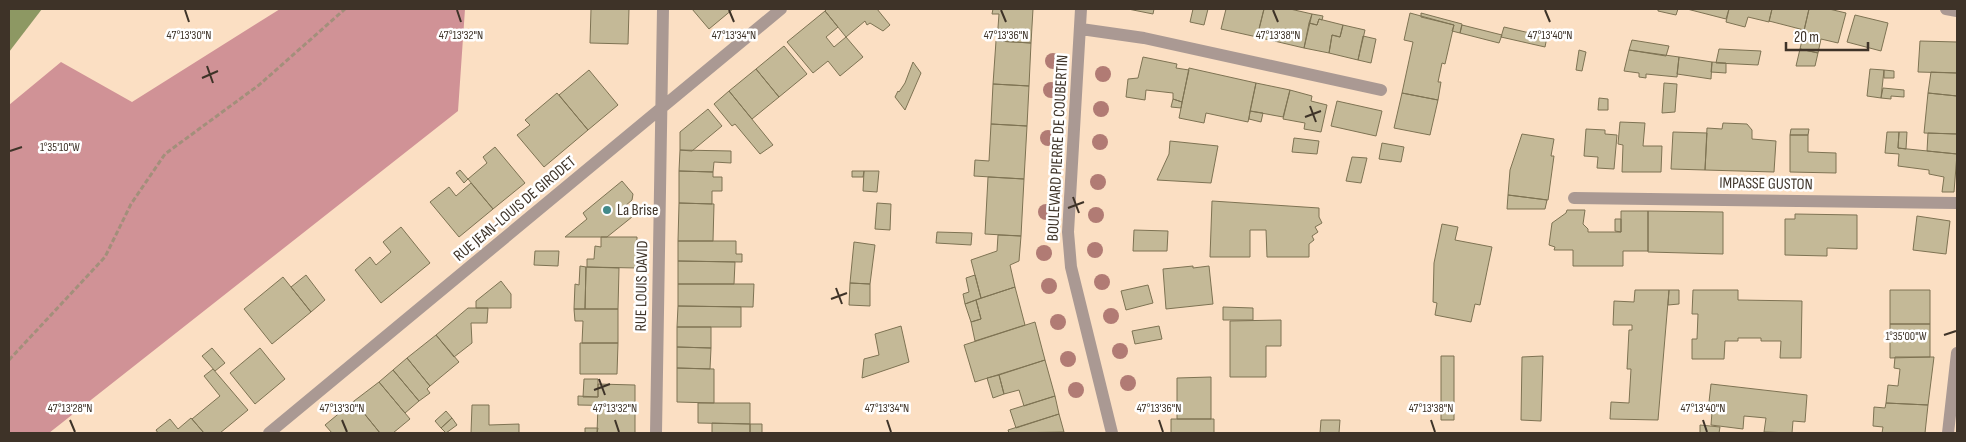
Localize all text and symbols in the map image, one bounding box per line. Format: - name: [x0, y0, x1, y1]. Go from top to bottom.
- scale bar: [1786, 20, 1868, 52]
- text: 47°13'30"N: [167, 28, 211, 43]
- text: 47°13'32"N: [439, 28, 483, 43]
- text: 47°13'34"N: [712, 28, 756, 43]
- text: 47°13'36"N: [984, 28, 1028, 43]
- text: 47°13'38"N: [1256, 28, 1300, 43]
- text: 47°13'40"N: [1528, 28, 1572, 43]
- text: 20 m: [1794, 28, 1819, 47]
- street label: BOULEVARD PIERRE DE COUBERTIN: [1044, 54, 1072, 242]
- text: 1°35'10"W: [40, 140, 80, 155]
- street label: RUE JEAN-LOUIS DE GIRODET: [450, 152, 580, 266]
- street label: IMPASSE GUSTON: [1719, 174, 1813, 194]
- place label: La Brise: [617, 201, 659, 220]
- marker: La Brise: [601, 204, 613, 216]
- street label: RUE LOUIS DAVID: [632, 240, 652, 332]
- text: 1°35'00"W: [1886, 329, 1927, 344]
- text: 47°13'28"N: [48, 401, 92, 416]
- text: 47°13'30"N: [320, 401, 364, 416]
- text: 47°13'32"N: [593, 401, 637, 416]
- text: 47°13'34"N: [865, 401, 909, 416]
- text: 47°13'36"N: [1137, 401, 1181, 416]
- text: 47°13'38"N: [1409, 401, 1453, 416]
- text: 47°13'40"N: [1681, 401, 1725, 416]

